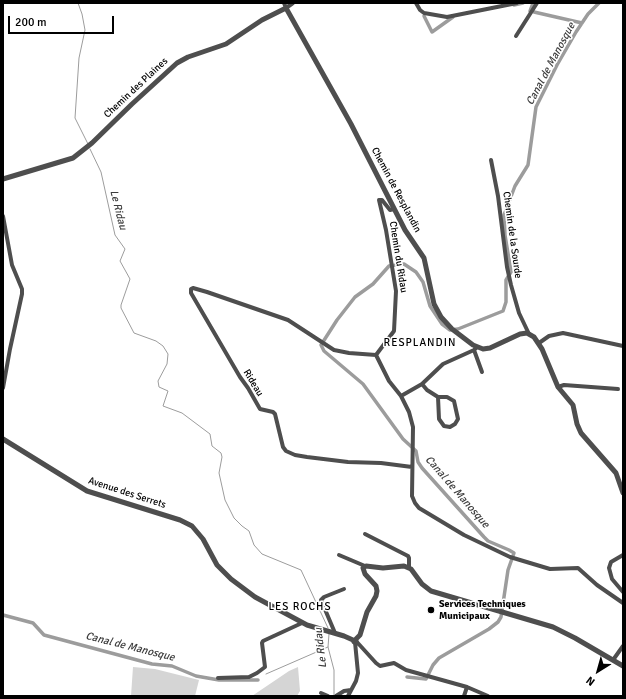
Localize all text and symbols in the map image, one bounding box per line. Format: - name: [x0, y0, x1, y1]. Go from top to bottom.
- scale bar: [10, 8, 116, 34]
- text: 200 m: [15, 15, 47, 30]
- water label: Canal de Manosque: [524, 21, 578, 107]
- street label: Chemin des Plaines: [102, 55, 170, 121]
- street label: Chemin de Resplandin: [368, 145, 424, 235]
- water label: Le Ridau: [107, 189, 129, 231]
- street label: Chemin de la Sourde: [500, 191, 524, 279]
- street label: Chemin du Ridau: [386, 220, 410, 294]
- district label: RESPLANDIN: [384, 336, 456, 350]
- street label: Rideau: [240, 367, 266, 399]
- water label: Canal de Manosque: [422, 453, 492, 531]
- street label: Avenue des Serrets: [87, 475, 167, 511]
- place label: Services Techniques Municipaux: [439, 598, 526, 622]
- district label: LES ROCHS: [268, 600, 332, 614]
- marker: Services Techniques Municipaux: [426, 605, 436, 615]
- water label: Le Ridau: [312, 627, 330, 669]
- water label: Canal de Manosque: [84, 630, 176, 664]
- north arrow: [578, 651, 618, 691]
- text: N: [584, 673, 597, 688]

